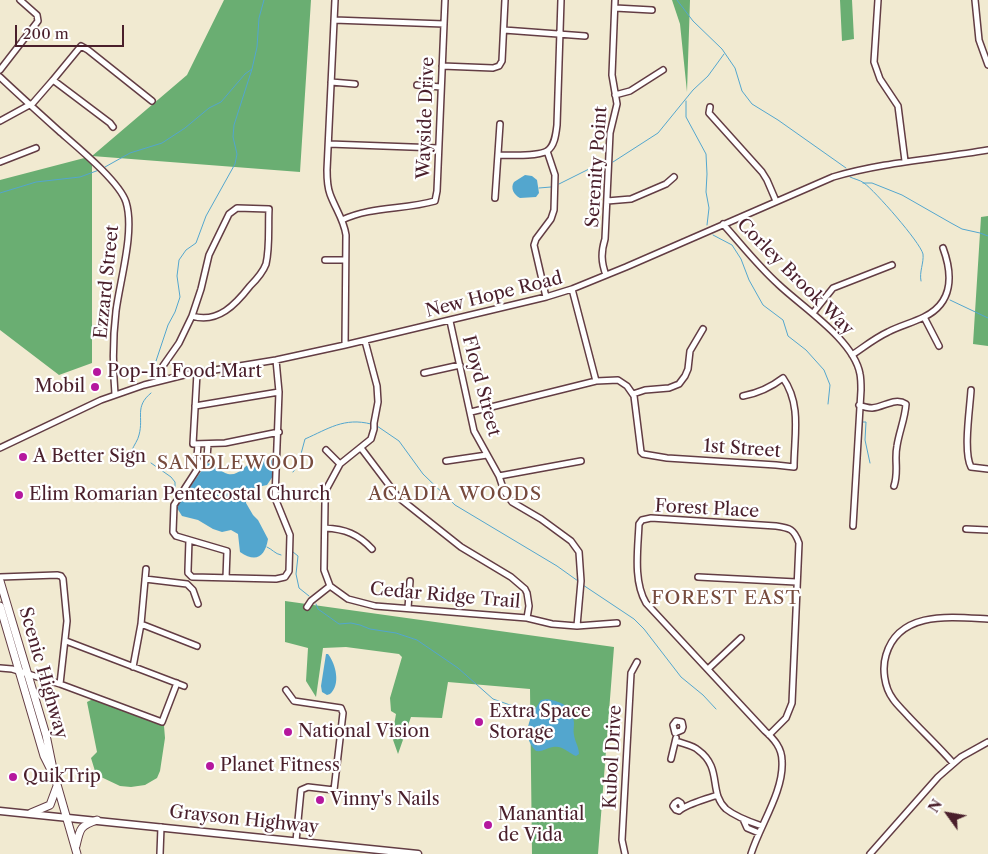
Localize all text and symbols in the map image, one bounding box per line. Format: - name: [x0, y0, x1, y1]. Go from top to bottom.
- scale bar: [18, 15, 126, 47]
- text: 200 m: [23, 24, 69, 43]
- street label: Wayside Drive: [413, 56, 439, 180]
- street label: Serenity Point: [582, 105, 612, 229]
- street label: Corley Brook Way: [732, 214, 858, 340]
- street label: Ezzard Street: [90, 224, 124, 340]
- street label: New Hope Road: [423, 268, 565, 322]
- street label: Floyd Street: [457, 333, 505, 439]
- place label: Pop-In Food Mart: [107, 361, 262, 383]
- marker: Pop-In Food Mart: [91, 366, 103, 378]
- place label: Mobil: [35, 376, 85, 398]
- marker: Mobil: [89, 381, 101, 393]
- street label: 1st Street: [703, 436, 781, 462]
- place label: A Better Sign: [33, 446, 146, 468]
- marker: A Better Sign: [17, 451, 29, 463]
- district label: SANDLEWOOD: [155, 453, 317, 475]
- place label: Elim Romarian Pentecostal Church: [29, 484, 330, 506]
- district label: ACADIA WOODS: [366, 484, 544, 506]
- marker: Elim Romarian Pentecostal Church: [13, 489, 25, 501]
- street label: Forest Place: [654, 495, 760, 523]
- street label: Cedar Ridge Trail: [369, 579, 521, 613]
- district label: FOREST EAST: [650, 588, 802, 610]
- street label: Scenic Highway: [14, 605, 72, 741]
- place label: Extra Space Storage: [489, 701, 591, 744]
- street label: Kubol Drive: [599, 705, 627, 809]
- marker: Extra Space Storage: [473, 716, 485, 728]
- place label: National Vision: [298, 721, 430, 743]
- marker: National Vision: [282, 726, 294, 738]
- place label: Planet Fitness: [220, 755, 340, 777]
- marker: Planet Fitness: [204, 760, 216, 772]
- place label: QuikTrip: [23, 766, 101, 788]
- marker: QuikTrip: [7, 771, 19, 783]
- place label: Vinny's Nails: [330, 789, 440, 811]
- north arrow: [923, 789, 973, 839]
- marker: Vinny's Nails: [314, 794, 326, 806]
- text: N: [924, 796, 946, 816]
- street label: Grayson Highway: [168, 801, 320, 839]
- place label: Manantial de Vida: [498, 804, 584, 846]
- marker: Manantial de Vida: [482, 819, 494, 831]

